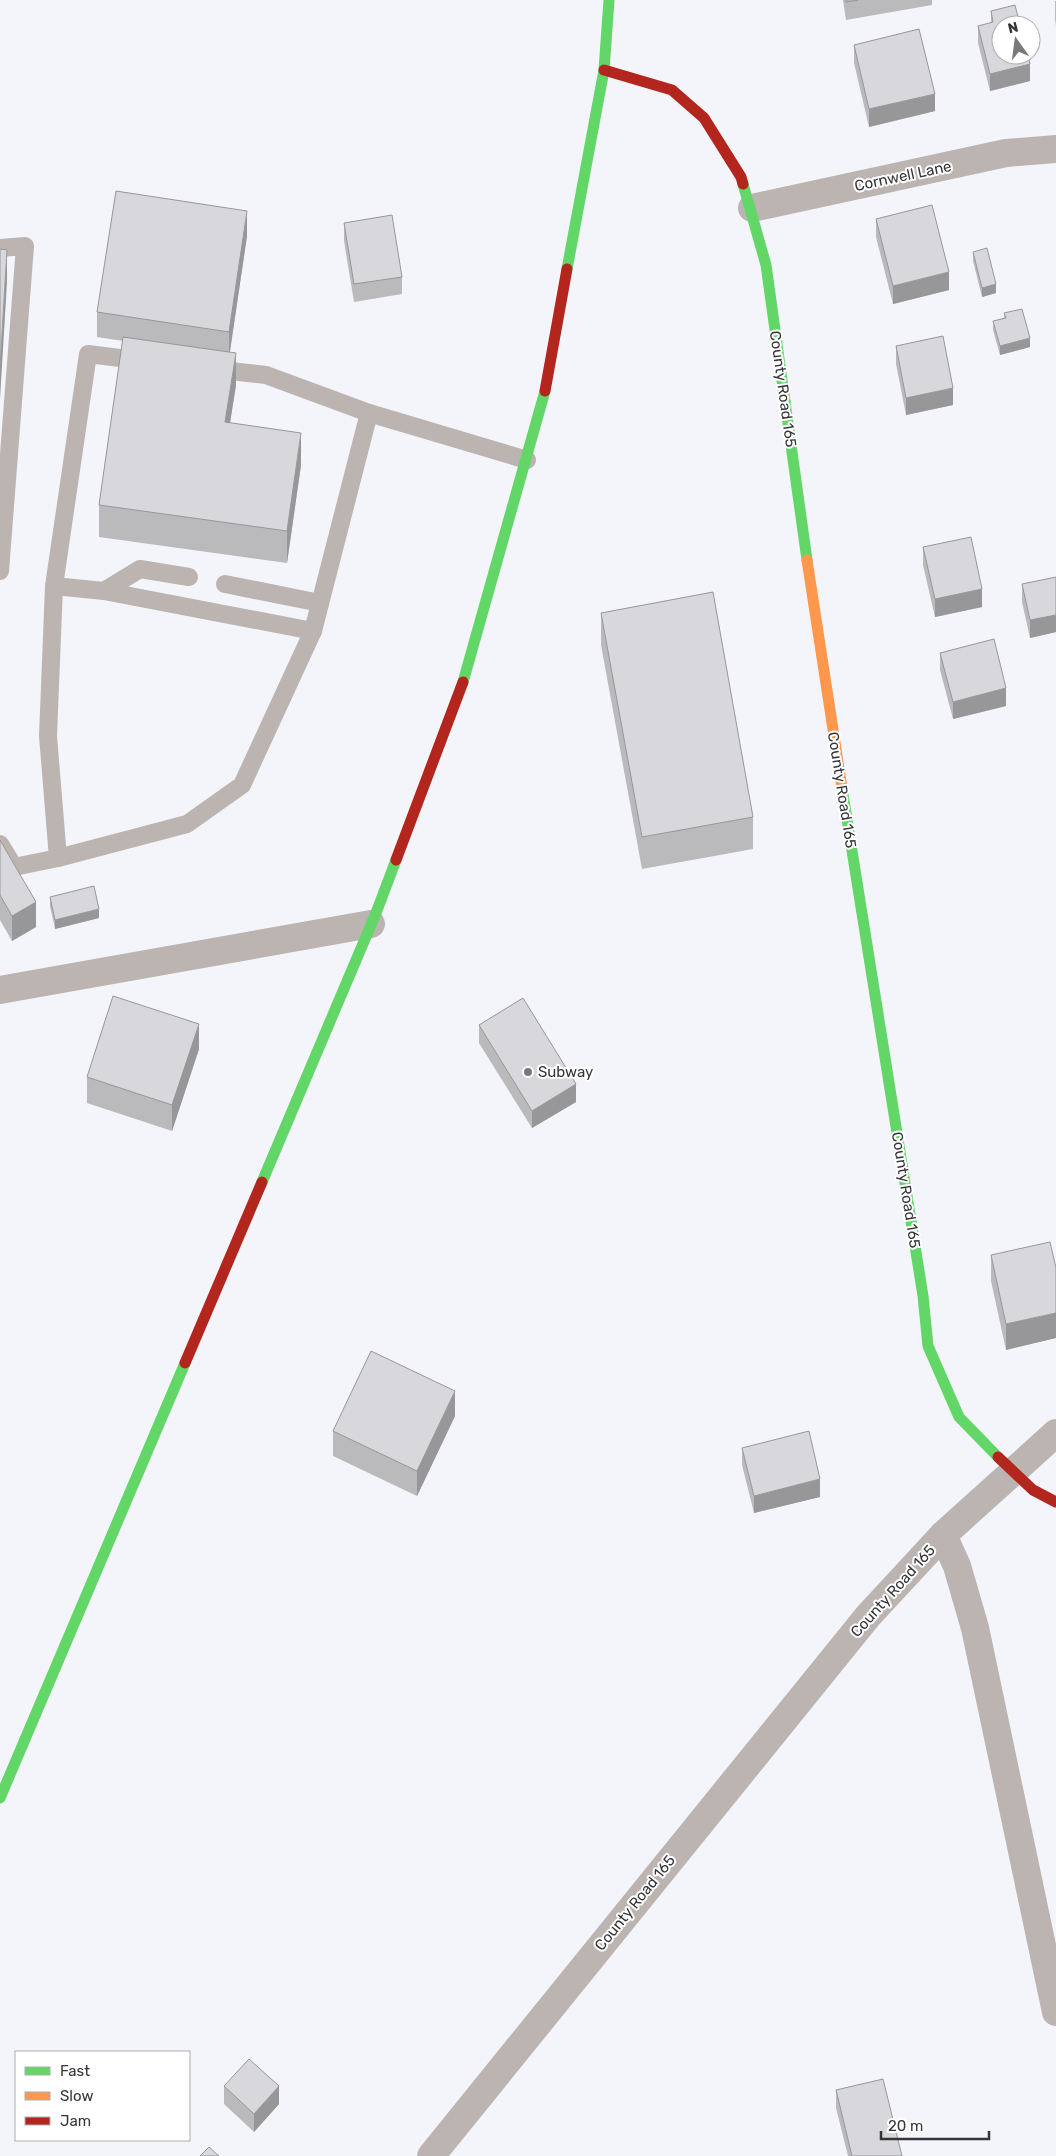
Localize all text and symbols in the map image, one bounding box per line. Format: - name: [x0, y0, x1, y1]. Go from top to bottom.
- north arrow: [991, 15, 1041, 65]
- text: N: [1006, 18, 1020, 37]
- street label: Cornwell Lane: [853, 157, 953, 195]
- street label: County Road 165: [766, 329, 800, 449]
- street label: County Road 165: [824, 730, 860, 850]
- place label: Subway: [538, 1063, 593, 1081]
- marker: Subway: [522, 1066, 534, 1078]
- street label: County Road 165: [888, 1130, 924, 1250]
- street label: County Road 165: [847, 1541, 939, 1641]
- street label: County Road 165: [591, 1852, 679, 1954]
- legend: [15, 2051, 190, 2141]
- text: Fast: [60, 2062, 90, 2080]
- text: Slow: [60, 2087, 93, 2105]
- scale bar: [881, 2108, 988, 2140]
- text: Jam: [60, 2112, 91, 2130]
- text: 20 m: [888, 2117, 923, 2135]

